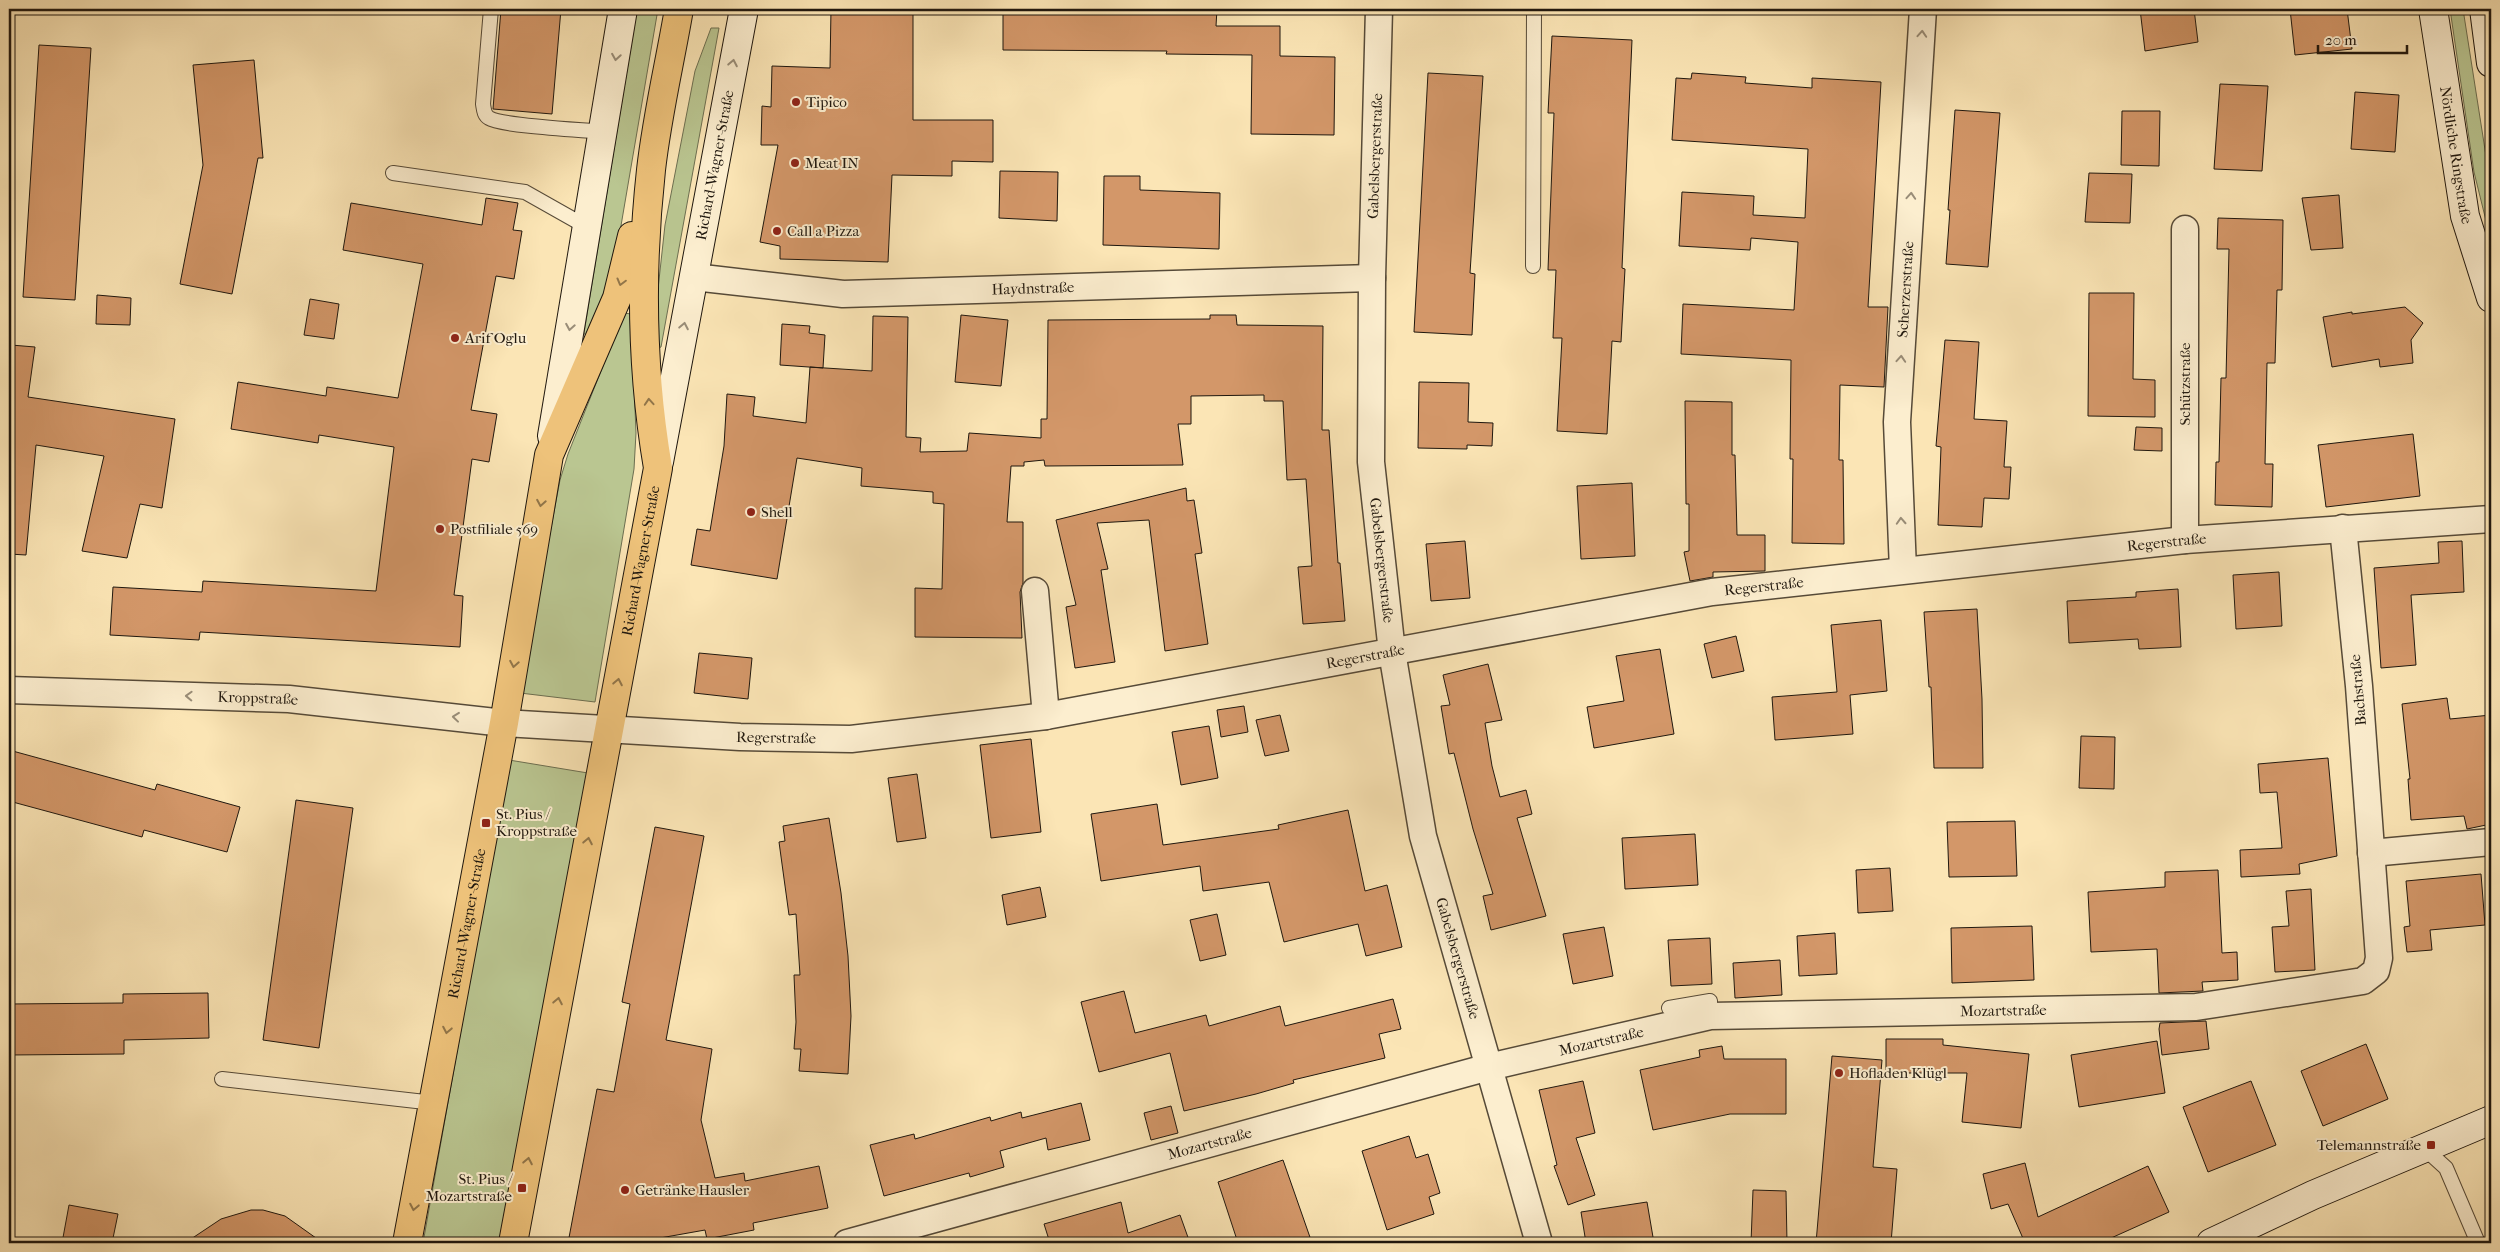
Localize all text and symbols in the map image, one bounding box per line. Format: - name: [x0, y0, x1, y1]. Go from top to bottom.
- scale bar: [2318, 22, 2406, 54]
- one-way arrow: [1916, 30, 1927, 38]
- text: 20 m: [2325, 31, 2357, 49]
- one-way arrow: [611, 53, 621, 61]
- one-way arrow: [728, 59, 738, 68]
- street label: Nördliche Ringstraße: [2436, 85, 2476, 227]
- street label: Richard-Wagner-Straße: [692, 88, 738, 242]
- street label: Gabelsbergerstraße: [1364, 92, 1386, 219]
- place label: Tipico: [806, 93, 847, 111]
- marker: Tipico: [790, 96, 802, 108]
- place label: Meat IN: [805, 154, 859, 172]
- marker: Meat IN: [789, 157, 801, 169]
- one-way arrow: [1906, 192, 1917, 200]
- place label: Call a Pizza: [787, 222, 860, 240]
- marker: Call a Pizza: [771, 225, 783, 237]
- street label: Scherzerstraße: [1893, 240, 1917, 338]
- one-way arrow: [616, 278, 627, 287]
- street label: Haydnstraße: [991, 278, 1075, 299]
- one-way arrow: [566, 322, 576, 331]
- one-way arrow: [679, 322, 689, 331]
- place label: Arif Oglu: [464, 329, 527, 347]
- marker: Arif Oglu: [449, 332, 461, 344]
- street label: Schützstraße: [2176, 342, 2194, 425]
- one-way arrow: [1895, 354, 1906, 362]
- one-way arrow: [644, 398, 655, 406]
- street label: Richard-Wagner-Straße: [618, 484, 664, 638]
- street label: Gabelsbergerstraße: [1366, 497, 1398, 624]
- one-way arrow: [536, 499, 546, 508]
- place label: Shell: [761, 503, 793, 521]
- marker: Shell: [745, 506, 757, 518]
- one-way arrow: [1896, 517, 1907, 525]
- place label: Postfiliale 569: [450, 520, 538, 538]
- marker: Postfiliale 569: [434, 523, 446, 535]
- street label: Regerstraße: [2126, 530, 2207, 555]
- street label: Regerstraße: [1723, 573, 1805, 600]
- street label: Regerstraße: [1324, 640, 1407, 673]
- street label: Bachstraße: [2346, 653, 2370, 726]
- one-way arrow: [509, 660, 520, 668]
- one-way arrow: [612, 677, 623, 686]
- street label: Kroppstraße: [217, 688, 300, 709]
- one-way arrow: [185, 690, 193, 701]
- one-way arrow: [451, 712, 459, 723]
- street label: Regerstraße: [736, 728, 817, 747]
- place label: St. Pius / Kroppstraße: [496, 805, 578, 840]
- marker: St. Pius / Kroppstraße: [480, 817, 492, 829]
- one-way arrow: [582, 837, 593, 846]
- street label: Richard-Wagner-Straße: [444, 846, 490, 1000]
- street label: Gabelsbergerstraße: [1432, 895, 1484, 1022]
- one-way arrow: [553, 997, 563, 1006]
- street label: Mozartstraße: [1960, 1001, 2047, 1020]
- street label: Mozartstraße: [1557, 1022, 1646, 1060]
- one-way arrow: [443, 1026, 453, 1034]
- place label: Hofladen Klügl: [1849, 1064, 1947, 1082]
- marker: Hofladen Klügl: [1833, 1067, 1845, 1079]
- street label: Mozartstraße: [1166, 1123, 1254, 1164]
- place label: Telemannstraße: [2317, 1136, 2422, 1154]
- marker: Telemannstraße: [2425, 1139, 2437, 1151]
- one-way arrow: [522, 1156, 532, 1165]
- place label: St. Pius / Mozartstraße: [426, 1170, 513, 1205]
- place label: Getränke Hausler: [635, 1181, 750, 1199]
- marker: St. Pius / Mozartstraße: [516, 1182, 528, 1194]
- marker: Getränke Hausler: [619, 1184, 631, 1196]
- one-way arrow: [410, 1203, 420, 1211]

